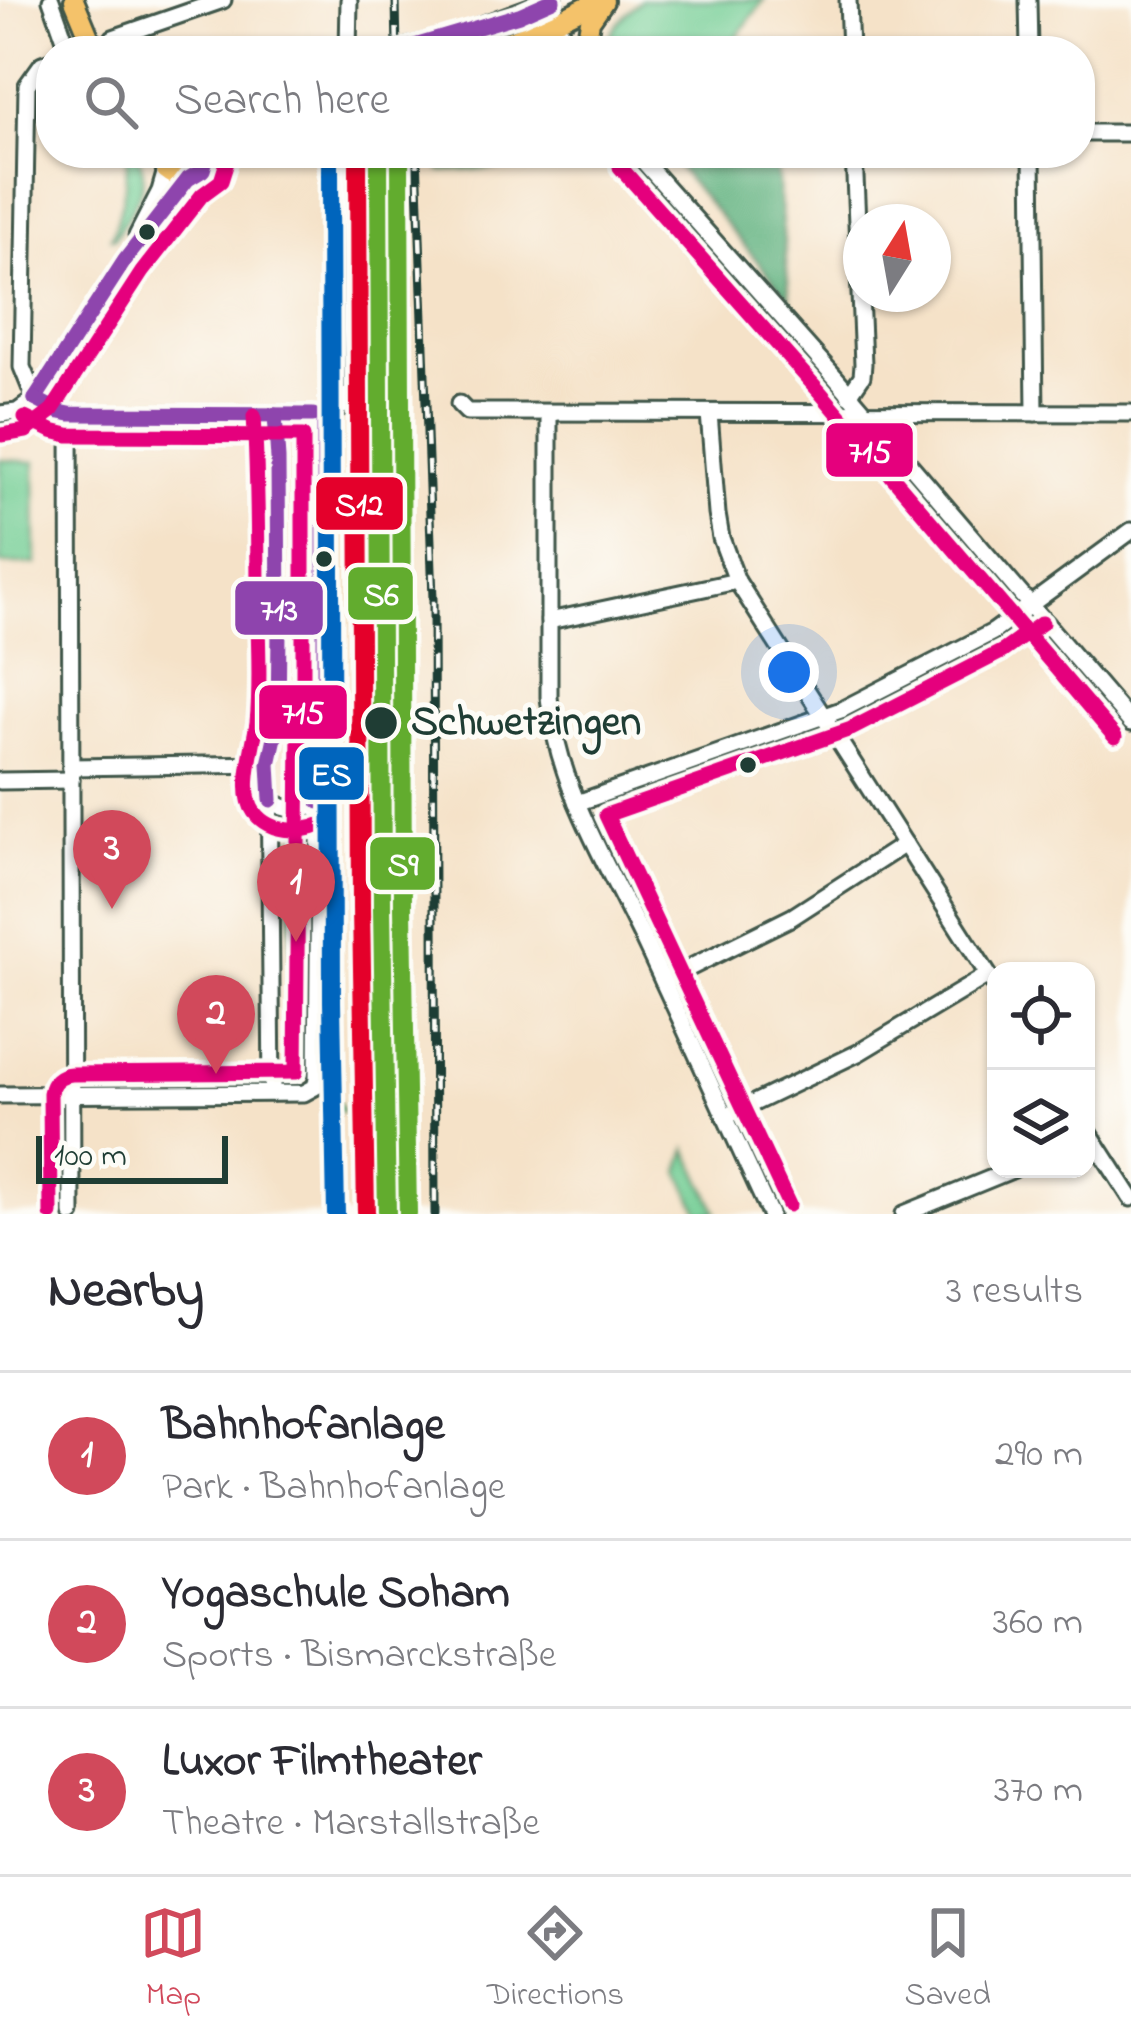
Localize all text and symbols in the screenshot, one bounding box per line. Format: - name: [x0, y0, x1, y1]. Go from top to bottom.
- search box: [36, 36, 1095, 168]
- icon: search: [78, 69, 144, 135]
- text: Search here: [174, 69, 390, 135]
- north arrow: [843, 204, 951, 312]
- unlabelled marker: [136, 221, 158, 243]
- line badge: 715: [824, 421, 915, 479]
- text: 715: [849, 430, 892, 478]
- line badge: S12: [314, 475, 405, 532]
- text: S12: [335, 483, 384, 531]
- unlabelled marker: [313, 548, 335, 570]
- line badge: S6: [346, 565, 415, 622]
- text: S6: [363, 573, 399, 621]
- line badge: 713: [233, 579, 325, 637]
- text: 713: [260, 588, 298, 636]
- your location: [759, 642, 819, 702]
- line badge: 715: [257, 683, 349, 741]
- text: 715: [282, 691, 325, 739]
- place label: Schwetzingen: [411, 693, 641, 755]
- marker: Schwetzingen: [362, 704, 400, 742]
- line badge: ES: [297, 745, 366, 802]
- text: ES: [310, 753, 352, 801]
- unlabelled marker: [737, 754, 759, 776]
- pin: 3: [73, 810, 151, 909]
- line badge: S9: [368, 835, 437, 892]
- pin: 1: [257, 843, 335, 942]
- text: S9: [387, 843, 420, 891]
- map controls: [987, 962, 1095, 1178]
- button: locate: [987, 962, 1095, 1070]
- pin: 2: [177, 975, 255, 1074]
- button: layers: [987, 1070, 1095, 1178]
- scale bar: [36, 1130, 228, 1183]
- text: 100 m: [54, 1133, 127, 1181]
- text: Nearby: [48, 1255, 204, 1330]
- text: 3 results: [946, 1264, 1083, 1321]
- text: Bahnhofanlage: [162, 1394, 445, 1460]
- text: 1: [81, 1427, 93, 1484]
- text: 290 m: [995, 1427, 1083, 1484]
- text: Park · Bahnhofanlage: [162, 1460, 505, 1517]
- text: Yogaschule Soham: [162, 1562, 510, 1628]
- text: 2: [77, 1595, 97, 1652]
- text: 360 m: [993, 1595, 1083, 1652]
- text: Sports · Bismarckstraße: [162, 1628, 556, 1685]
- text: Luxor Filmtheater: [162, 1730, 482, 1796]
- text: 3: [79, 1763, 95, 1820]
- text: 370 m: [994, 1763, 1083, 1820]
- text: Theatre · Marstallstraße: [162, 1796, 540, 1853]
- tab: Map: [140, 1900, 206, 2020]
- tab: Directions: [487, 1900, 624, 2020]
- tab: Saved: [905, 1900, 991, 2020]

